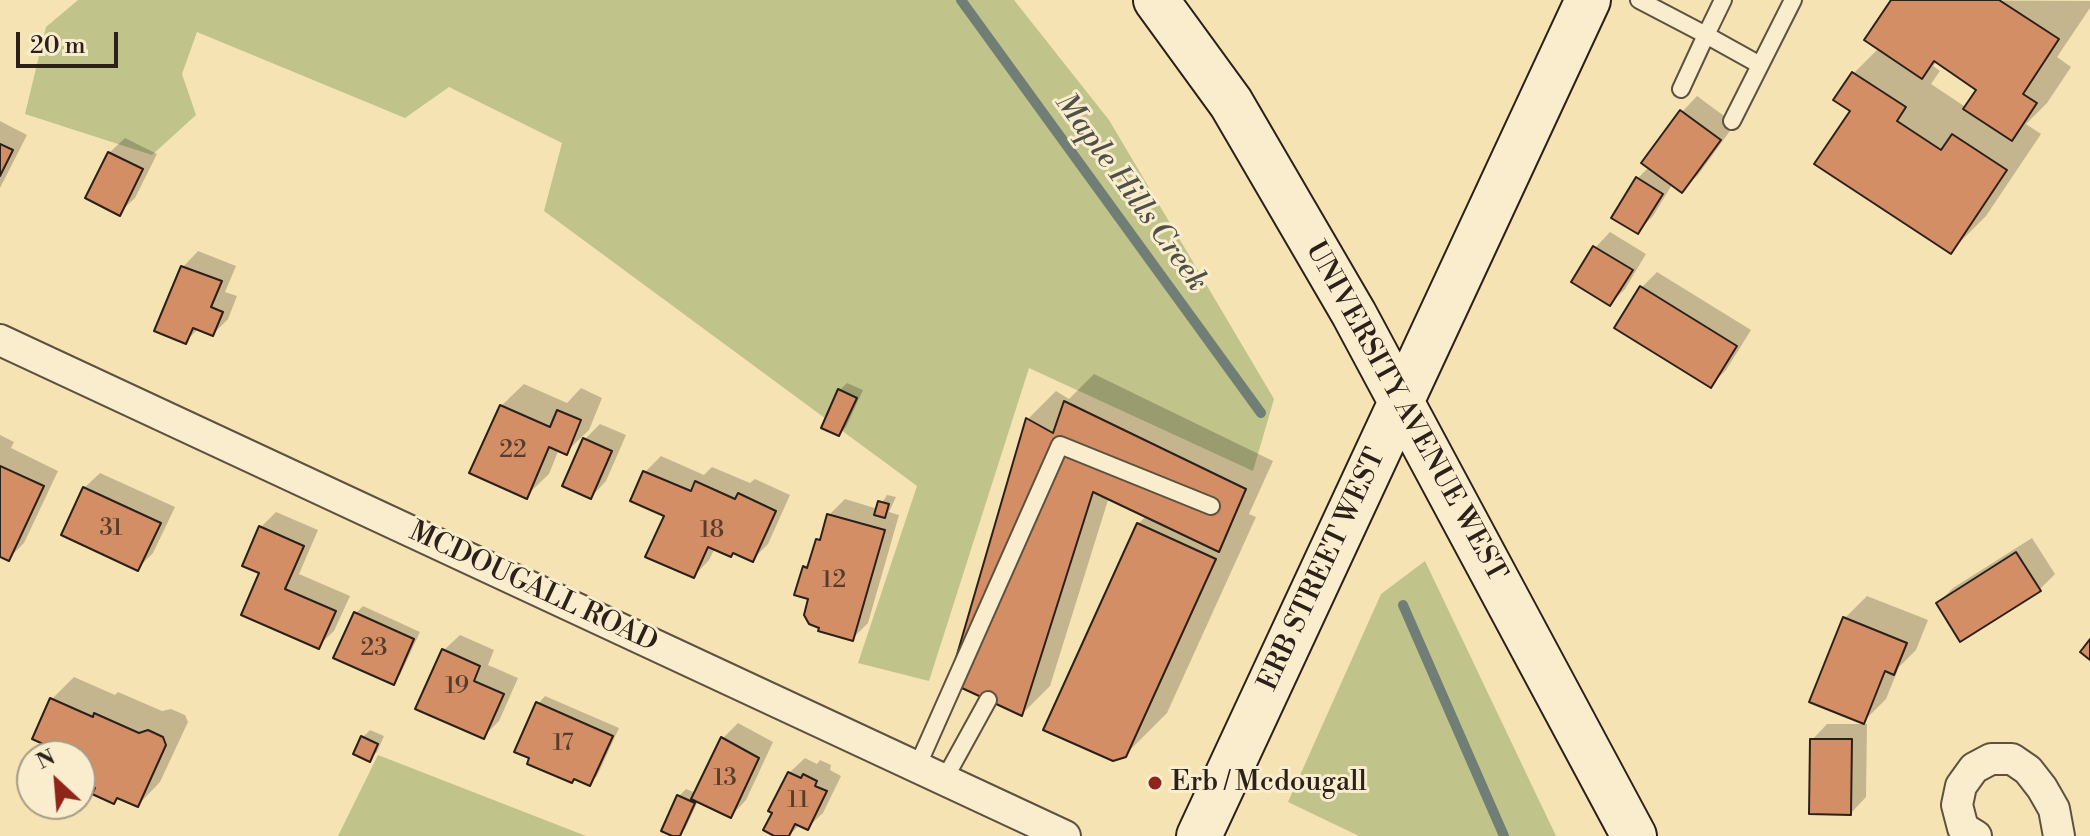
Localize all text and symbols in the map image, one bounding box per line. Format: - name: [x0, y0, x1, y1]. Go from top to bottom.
- scale bar: [20, 16, 122, 66]
- text: 20 m: [30, 31, 86, 61]
- water label: Maple Hills Creek: [1046, 87, 1214, 299]
- street label: UNIVERSITY AVENUE WEST: [1297, 236, 1513, 588]
- house number: 22: [499, 437, 527, 465]
- street label: ERB STREET WEST: [1252, 444, 1394, 696]
- house number: 31: [99, 515, 123, 543]
- street label: MCDOUGALL ROAD: [403, 516, 663, 660]
- house number: 18: [700, 517, 724, 545]
- house number: 12: [822, 567, 846, 595]
- house number: 23: [361, 635, 387, 663]
- house number: 19: [445, 673, 469, 701]
- house number: 17: [552, 730, 574, 758]
- north arrow: [16, 740, 96, 820]
- text: N: [32, 744, 60, 776]
- house number: 13: [713, 765, 737, 793]
- place label: Erb / Mcdougall: [1171, 766, 1367, 800]
- marker: Erb / Mcdougall: [1146, 774, 1164, 792]
- house number: 11: [787, 787, 809, 815]

